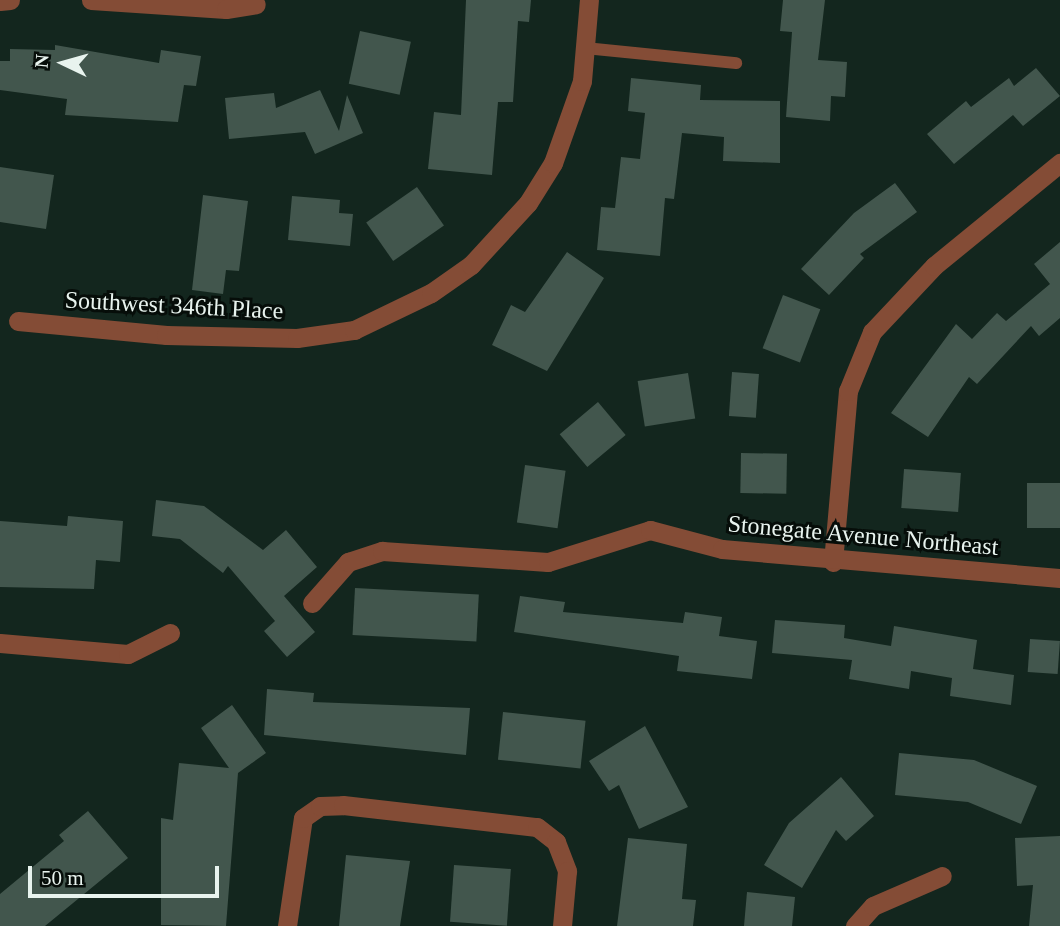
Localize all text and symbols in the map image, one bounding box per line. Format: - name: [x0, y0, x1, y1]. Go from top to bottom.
- north arrow: [28, 28, 98, 98]
- text: N: [31, 53, 53, 69]
- street label: Southwest 346th Place: [64, 286, 284, 326]
- street label: Stonegate Avenue Northeast: [726, 510, 1000, 562]
- scale bar: [32, 852, 222, 896]
- text: 50 m: [41, 866, 84, 890]

